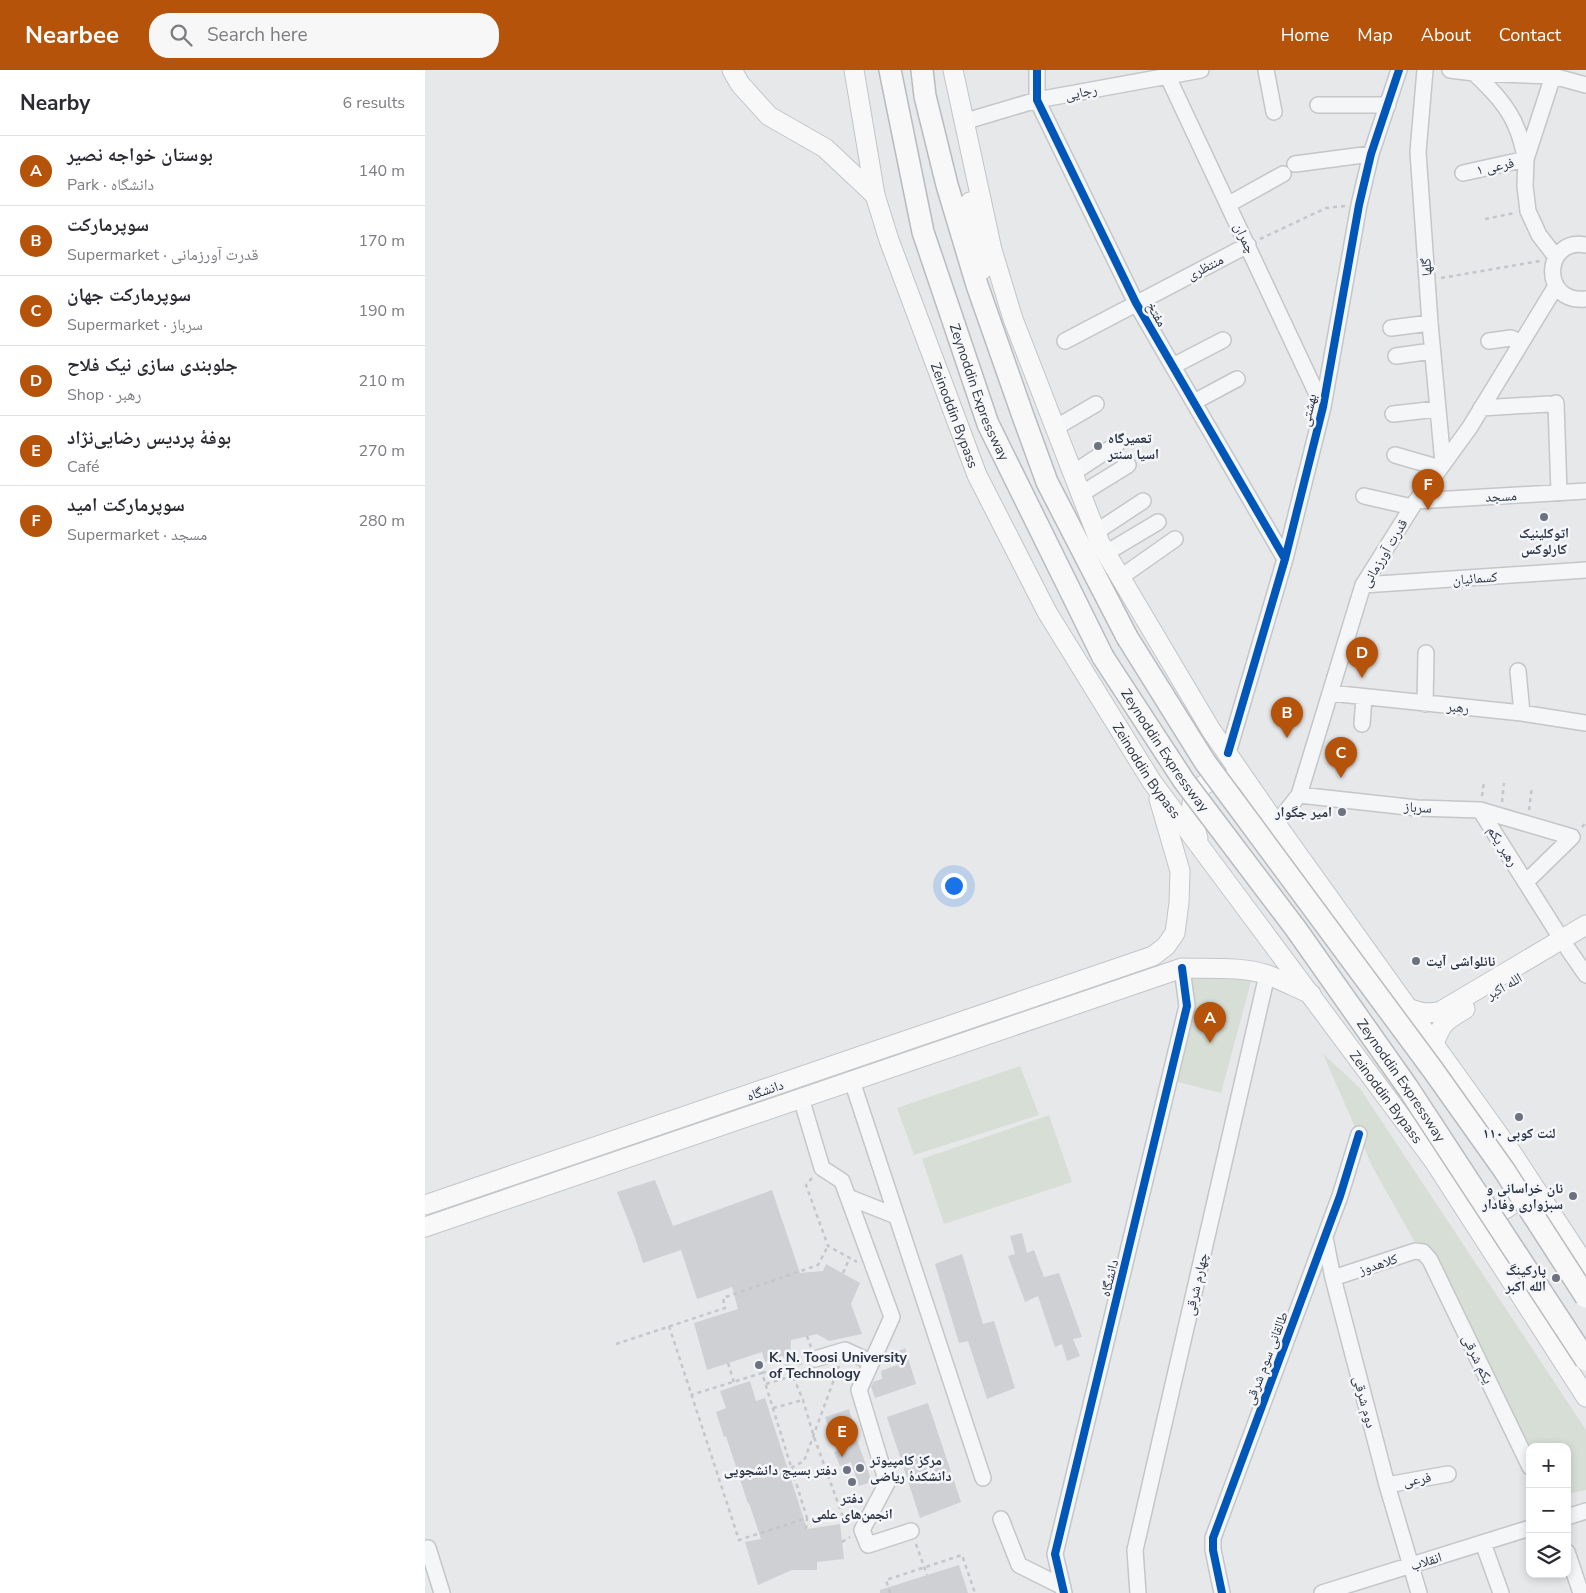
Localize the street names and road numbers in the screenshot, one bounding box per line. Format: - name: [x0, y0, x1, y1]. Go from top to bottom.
- street label: رجایی: [1063, 80, 1099, 105]
- street label: فرعی ۱: [1474, 153, 1516, 180]
- street label: چمران: [1229, 220, 1260, 257]
- street label: منتظری: [1184, 250, 1227, 285]
- street label: گلها: [1416, 257, 1437, 277]
- street label: مفتخ: [1142, 298, 1171, 330]
- street label: Zeynoddin Expressway: [945, 321, 1014, 465]
- street label: Zeinoddin Bypass: [926, 360, 983, 471]
- street label: بهشتی: [1296, 392, 1322, 428]
- street label: مسجد: [1485, 486, 1517, 507]
- street label: قدرت آورزمانی: [1357, 516, 1412, 591]
- street label: کسمائیان: [1452, 567, 1498, 590]
- street label: Zeynoddin Expressway: [1116, 685, 1214, 817]
- street label: رهبر: [1445, 697, 1470, 718]
- street label: Zeinoddin Bypass: [1108, 719, 1185, 823]
- street label: سرباز: [1403, 797, 1432, 818]
- street label: رهبر یکم: [1483, 822, 1522, 870]
- street label: الله اکبر: [1482, 969, 1526, 1005]
- street label: Zeynoddin Expressway: [1352, 1015, 1450, 1146]
- street label: Zeinoddin Bypass: [1345, 1047, 1427, 1148]
- street label: دانشگاه: [744, 1075, 786, 1106]
- street label: کلاهدوز: [1355, 1249, 1400, 1280]
- street label: چهارم شرقی: [1180, 1251, 1213, 1317]
- street label: دانشگاه: [1096, 1257, 1123, 1299]
- street label: طالقانی سوم شرقی: [1240, 1309, 1293, 1407]
- street label: یکم شرقی: [1457, 1331, 1498, 1387]
- street label: دوم شرقی: [1348, 1374, 1381, 1430]
- street label: فرعی: [1402, 1468, 1433, 1491]
- street label: انقلاب: [1408, 1548, 1444, 1575]

